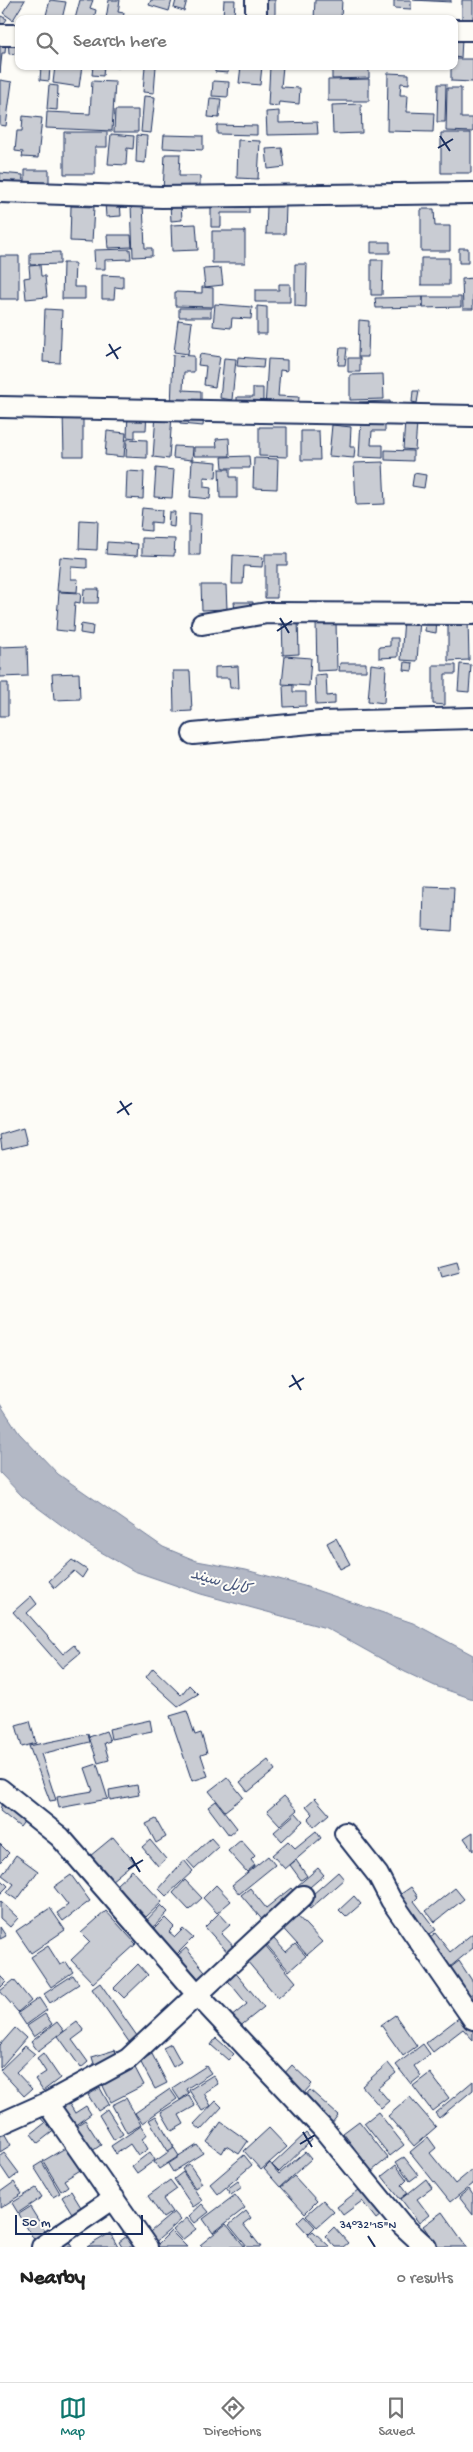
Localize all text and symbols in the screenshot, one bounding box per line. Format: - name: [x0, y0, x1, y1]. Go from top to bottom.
- search box: [15, 15, 458, 70]
- icon: search: [33, 29, 61, 57]
- text: Search here: [73, 31, 167, 54]
- water label: کابل سيند: [188, 1565, 255, 1602]
- scale bar: [15, 2212, 142, 2235]
- text: 50 m: [22, 2215, 51, 2232]
- text: 34°32'15"N: [339, 2219, 396, 2233]
- text: Nearby: [20, 2267, 85, 2292]
- text: 0 results: [397, 2270, 453, 2289]
- tab: Map: [59, 2394, 87, 2441]
- tab: Directions: [204, 2394, 261, 2441]
- tab: Saved: [378, 2394, 414, 2441]

